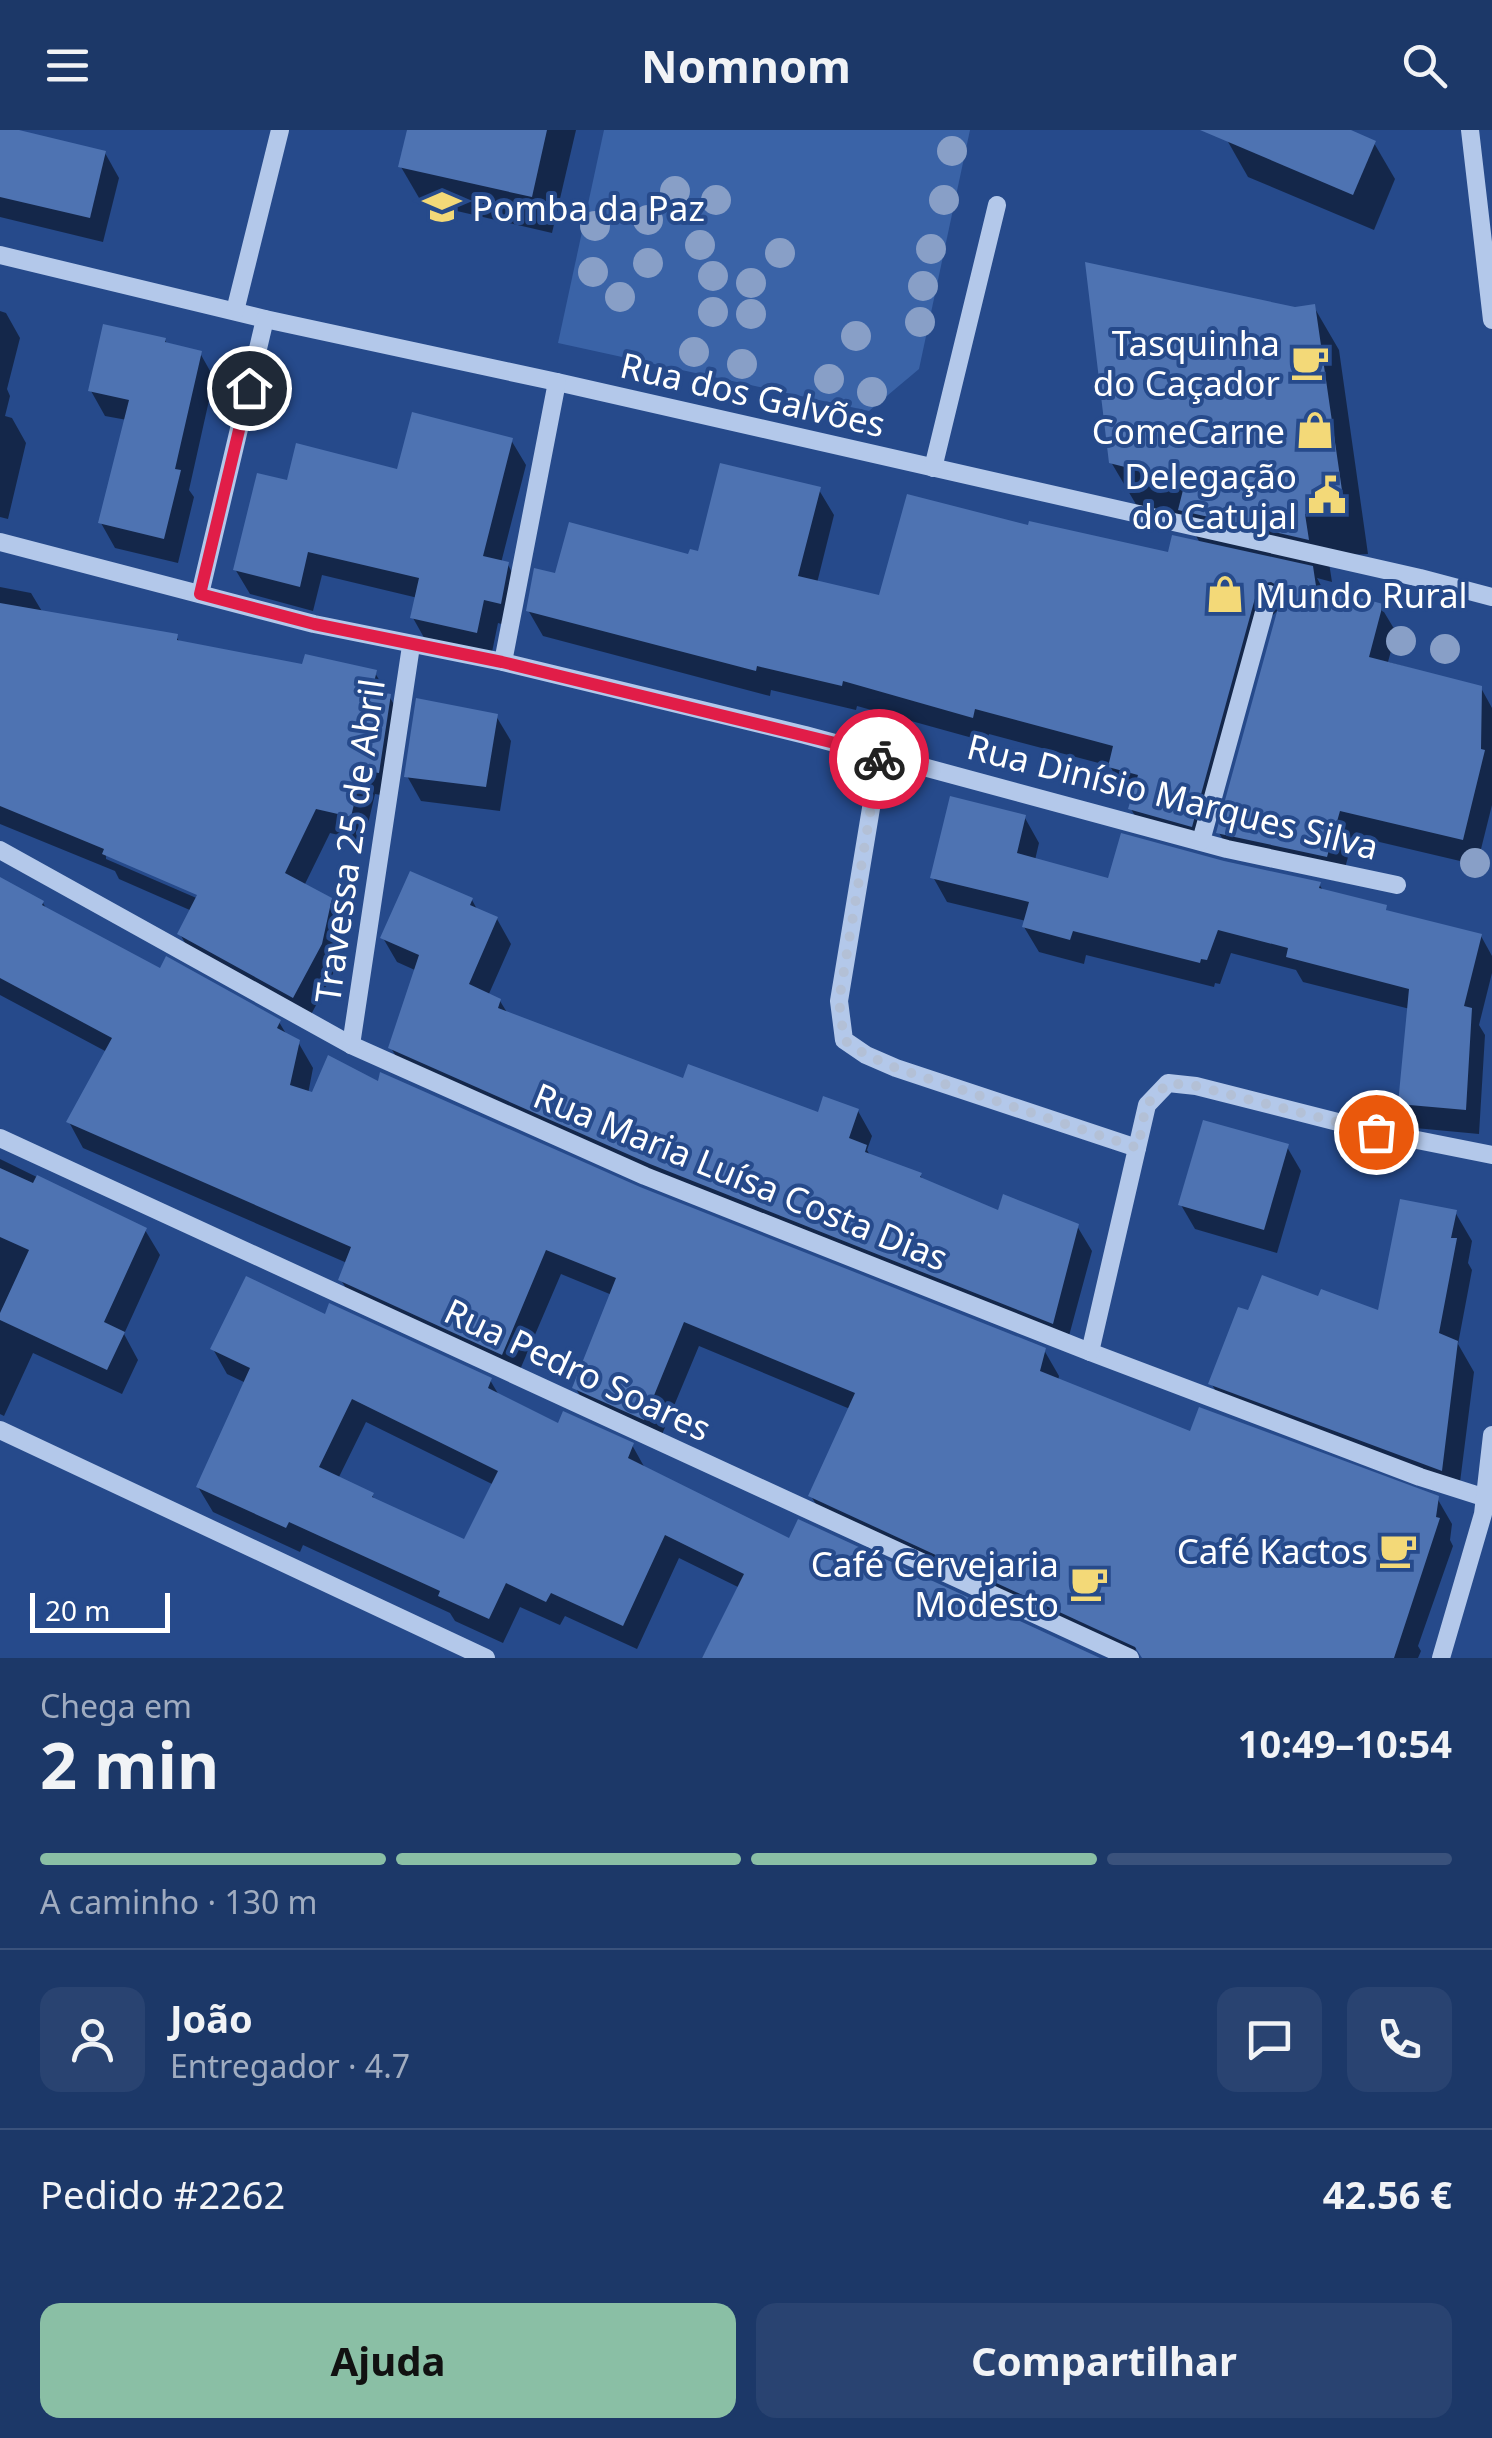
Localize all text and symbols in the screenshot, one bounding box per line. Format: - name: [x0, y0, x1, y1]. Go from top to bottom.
- text: Nomnom: [641, 35, 851, 96]
- icon: menu: [40, 38, 95, 93]
- icon: search: [1397, 38, 1452, 93]
- place label: Pomba da Paz: [472, 184, 705, 231]
- school or university icon: Pomba da Paz: [421, 186, 463, 228]
- place label: Tasquinha do Caçador: [1093, 319, 1280, 406]
- street label: Rua dos Galvões: [616, 341, 890, 447]
- cafe icon: Tasquinha do Caçador: [1289, 341, 1331, 383]
- pin: [207, 346, 292, 431]
- icon: home: [222, 361, 277, 416]
- place label: ComeCarne: [1092, 407, 1285, 454]
- shop icon: ComeCarne: [1294, 409, 1336, 451]
- place label: Delegação do Catujal: [1124, 452, 1297, 539]
- public building icon: Delegação do Catujal: [1306, 474, 1348, 516]
- place label: Mundo Rural: [1255, 571, 1468, 618]
- shop icon: Mundo Rural: [1204, 573, 1246, 615]
- street label: Travessa 25 de Abril: [303, 676, 395, 1006]
- courier: [829, 709, 929, 809]
- street label: Rua Dinísio Marques Silva: [963, 722, 1383, 870]
- icon: bike: [852, 732, 907, 787]
- street label: Rua Maria Luísa Costa Dias: [527, 1071, 955, 1281]
- pin: [1334, 1090, 1419, 1175]
- icon: bag: [1349, 1105, 1404, 1160]
- street label: Rua Pedro Soares: [437, 1287, 719, 1451]
- place label: Café Kactos: [1177, 1527, 1368, 1574]
- cafe icon: Café Kactos: [1377, 1529, 1419, 1571]
- place label: Café Cervejaria Modesto: [811, 1540, 1059, 1627]
- cafe icon: Café Cervejaria Modesto: [1068, 1562, 1110, 1604]
- scale bar: [30, 1588, 170, 1632]
- text: 20 m: [45, 1591, 111, 1629]
- text: Chega em: [40, 1684, 192, 1727]
- text: 10:49–10:54: [1238, 1717, 1452, 1769]
- text: 2 min: [40, 1720, 219, 1808]
- text: A caminho · 130 m: [40, 1880, 318, 1923]
- button: person: [40, 1987, 145, 2092]
- button: chat: [1217, 1987, 1322, 2092]
- button: phone: [1347, 1987, 1452, 2092]
- text: João: [170, 1992, 253, 2044]
- text: Entregador · 4.7: [170, 2044, 410, 2087]
- text: Pedido #2262: [40, 2168, 285, 2220]
- text: 42.56 €: [1323, 2168, 1452, 2220]
- button: Ajuda: [40, 2303, 736, 2418]
- button: Compartilhar: [756, 2303, 1452, 2418]

